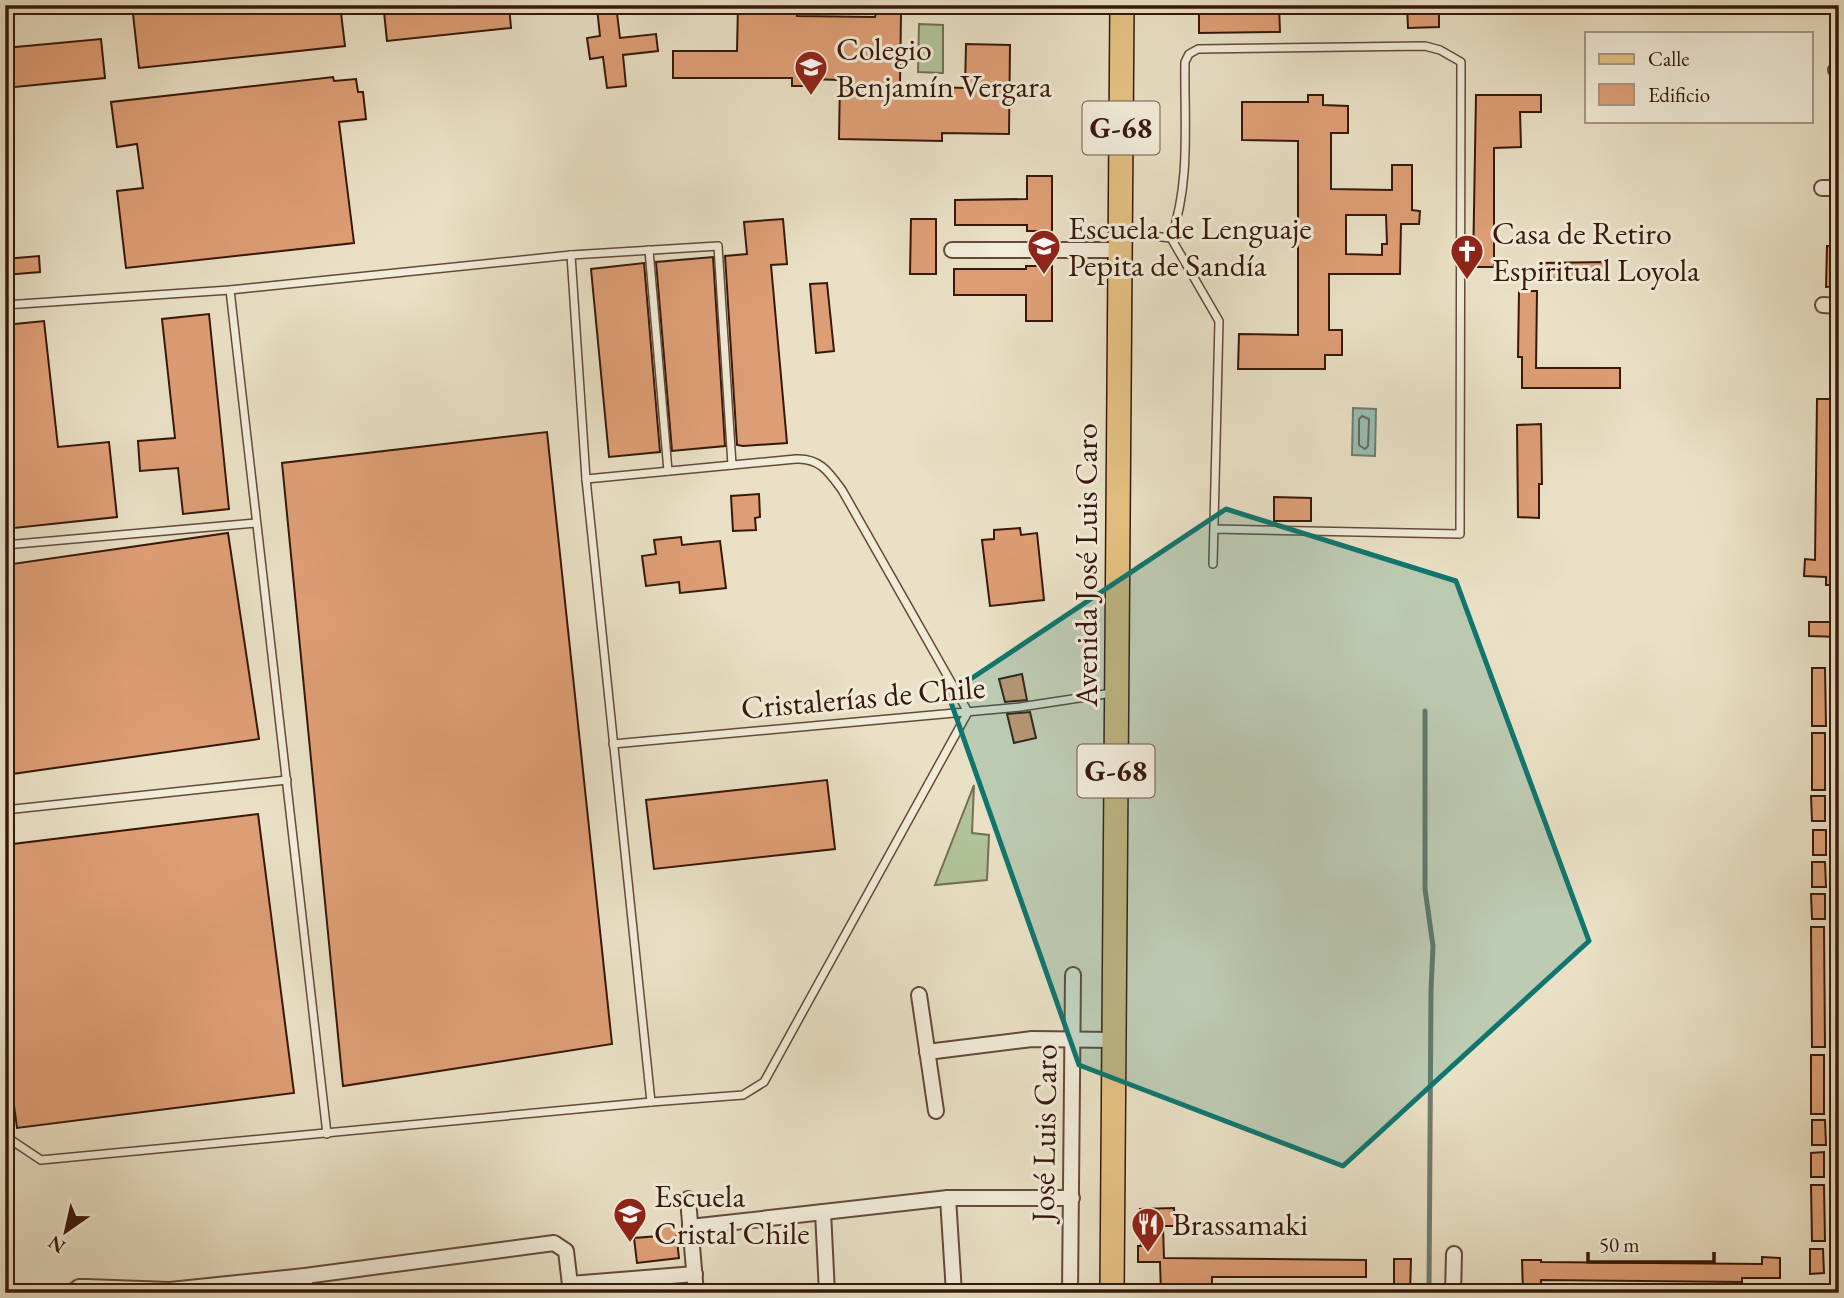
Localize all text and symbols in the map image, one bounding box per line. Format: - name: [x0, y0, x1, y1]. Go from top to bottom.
- place label: Colegio Benjamín Vergara: [836, 28, 1052, 107]
- legend: [1585, 32, 1812, 122]
- text: Calle: [1648, 45, 1690, 72]
- school or university icon: Colegio Benjamín Vergara: [792, 48, 830, 97]
- text: Edificio: [1648, 81, 1710, 108]
- road number: G-68: [1082, 102, 1160, 154]
- place label: Escuela de Lenguaje Pepita de Sandía: [1068, 207, 1312, 286]
- place label: Casa de Retiro Espiritual Loyola: [1492, 212, 1700, 291]
- school or university icon: Escuela de Lenguaje Pepita de Sandía: [1025, 227, 1063, 276]
- church icon: Casa de Retiro Espiritual Loyola: [1448, 232, 1486, 281]
- street label: Avenida José Luis Caro: [1065, 423, 1107, 708]
- street label: Cristalerías de Chile: [739, 665, 987, 729]
- road number: G-68: [1078, 744, 1154, 798]
- street label: José Luis Caro: [1021, 1044, 1067, 1225]
- place label: Escuela Cristal Chile: [654, 1175, 810, 1254]
- school or university icon: Escuela Cristal Chile: [611, 1195, 649, 1244]
- north arrow: [32, 1196, 102, 1266]
- place label: Brassamaki: [1172, 1203, 1308, 1245]
- restaurant icon: Brassamaki: [1129, 1205, 1167, 1254]
- scale bar: [1588, 1221, 1714, 1265]
- text: N: [43, 1230, 70, 1259]
- text: 50 m: [1599, 1231, 1640, 1258]

